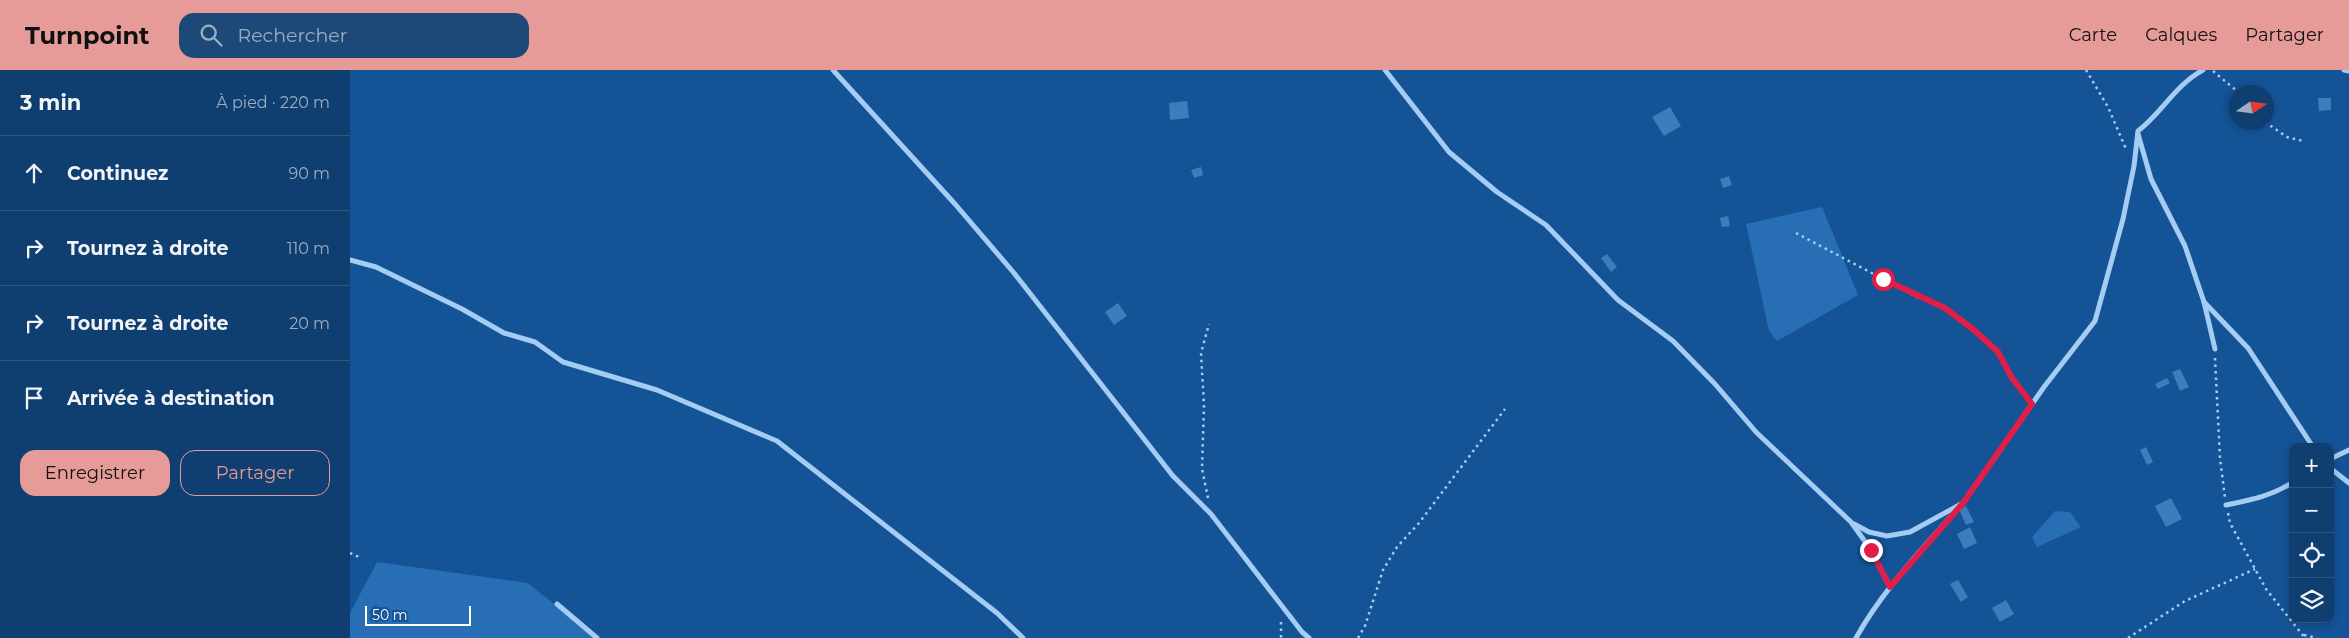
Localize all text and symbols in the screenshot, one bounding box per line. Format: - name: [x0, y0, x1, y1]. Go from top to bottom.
- search box: [179, 13, 529, 58]
- text: Turnpoint: [25, 21, 149, 50]
- icon: search: [197, 21, 225, 49]
- text: Rechercher: [237, 24, 347, 47]
- text: Carte: [2069, 24, 2117, 46]
- text: Calques: [2145, 24, 2217, 46]
- text: Partager: [2245, 24, 2324, 46]
- north arrow: [2229, 85, 2274, 130]
- text: 3 min: [20, 90, 81, 115]
- text: À pied · 220 m: [216, 93, 330, 112]
- icon: ahead: [20, 159, 48, 187]
- text: Continuez: [67, 162, 168, 185]
- text: 90 m: [288, 164, 330, 183]
- icon: right: [20, 234, 48, 262]
- text: Tournez à droite: [67, 237, 228, 260]
- text: 110 m: [287, 239, 330, 258]
- route start: [1872, 268, 1895, 291]
- icon: right: [20, 309, 48, 337]
- text: Tournez à droite: [67, 312, 228, 335]
- text: 20 m: [289, 314, 330, 333]
- icon: arrive: [20, 384, 48, 412]
- text: Arrivée à destination: [67, 387, 275, 410]
- map controls: [2289, 443, 2334, 623]
- button: +: [2289, 443, 2334, 488]
- button: Enregistrer: [20, 450, 170, 496]
- button: Partager: [180, 450, 330, 496]
- button: −: [2289, 488, 2334, 533]
- button: locate: [2289, 533, 2334, 578]
- route end: [1860, 539, 1883, 562]
- button: layers: [2289, 578, 2334, 623]
- scale bar: [365, 603, 471, 626]
- text: 50 m: [372, 606, 408, 624]

